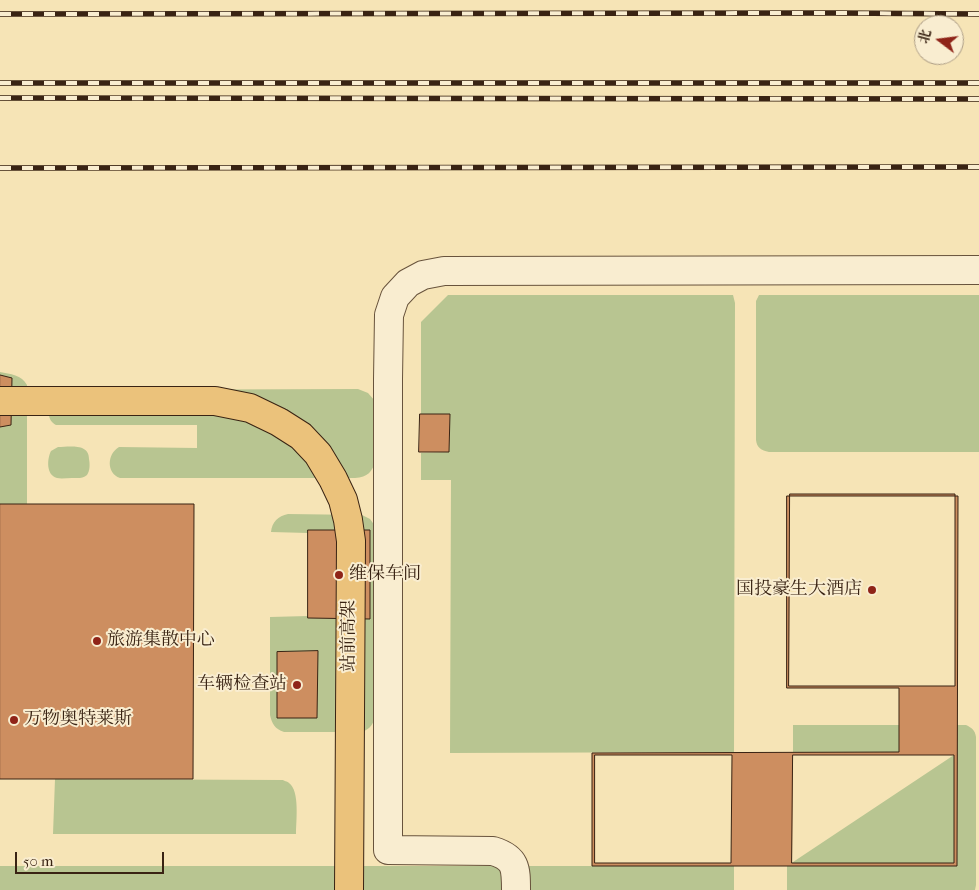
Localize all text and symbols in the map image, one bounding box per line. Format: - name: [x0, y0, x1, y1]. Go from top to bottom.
- north arrow: [914, 15, 964, 65]
- text: 北: [915, 27, 935, 45]
- place label: 维保车间: [349, 564, 421, 586]
- marker: 维保车间: [333, 569, 345, 581]
- place label: 国投豪生大酒店: [736, 579, 862, 601]
- marker: 国投豪生大酒店: [866, 584, 878, 596]
- street label: 站前高架: [339, 600, 361, 672]
- place label: 旅游集散中心: [107, 630, 215, 652]
- marker: 旅游集散中心: [91, 635, 103, 647]
- place label: 车辆检查站: [197, 674, 287, 696]
- marker: 车辆检查站: [291, 679, 303, 691]
- place label: 万物奥特莱斯: [24, 709, 132, 731]
- marker: 万物奥特莱斯: [8, 714, 20, 726]
- scale bar: [18, 842, 166, 874]
- text: 50 m: [23, 852, 53, 870]

